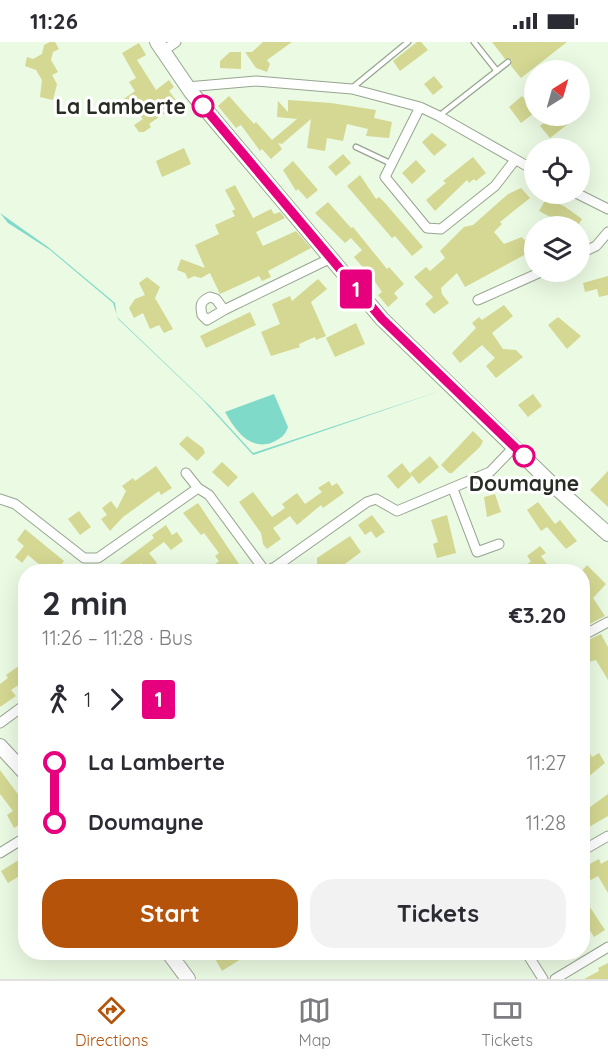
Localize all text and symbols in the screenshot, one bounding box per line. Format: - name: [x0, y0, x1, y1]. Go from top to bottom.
- text: 11:26: [30, 7, 78, 35]
- north arrow: [524, 60, 590, 126]
- map controls: [524, 60, 590, 282]
- place label: La Lamberte: [55, 93, 186, 119]
- marker: La Lamberte: [192, 95, 214, 117]
- button: locate: [524, 138, 590, 204]
- button: layers: [524, 216, 590, 282]
- line badge: 1: [336, 270, 376, 308]
- text: 1: [352, 276, 360, 302]
- marker: Doumayne: [513, 445, 535, 467]
- place label: Doumayne: [469, 470, 579, 496]
- text: 2 min: [42, 582, 128, 623]
- text: €3.20: [509, 601, 566, 629]
- text: 11:26 – 11:28 · Bus: [42, 625, 193, 650]
- icon: walk: [42, 683, 75, 716]
- icon: forward: [100, 683, 133, 716]
- text: 1: [154, 686, 163, 712]
- text: 1: [84, 687, 91, 712]
- text: La Lamberte: [88, 748, 225, 776]
- text: 11:27: [526, 750, 566, 775]
- text: Doumayne: [88, 808, 204, 836]
- text: 11:28: [526, 810, 566, 835]
- button: Start: [42, 879, 298, 948]
- button: Tickets: [310, 879, 566, 948]
- tab: Directions: [75, 994, 148, 1050]
- tab: Map: [298, 994, 331, 1050]
- tab: Tickets: [481, 994, 533, 1050]

